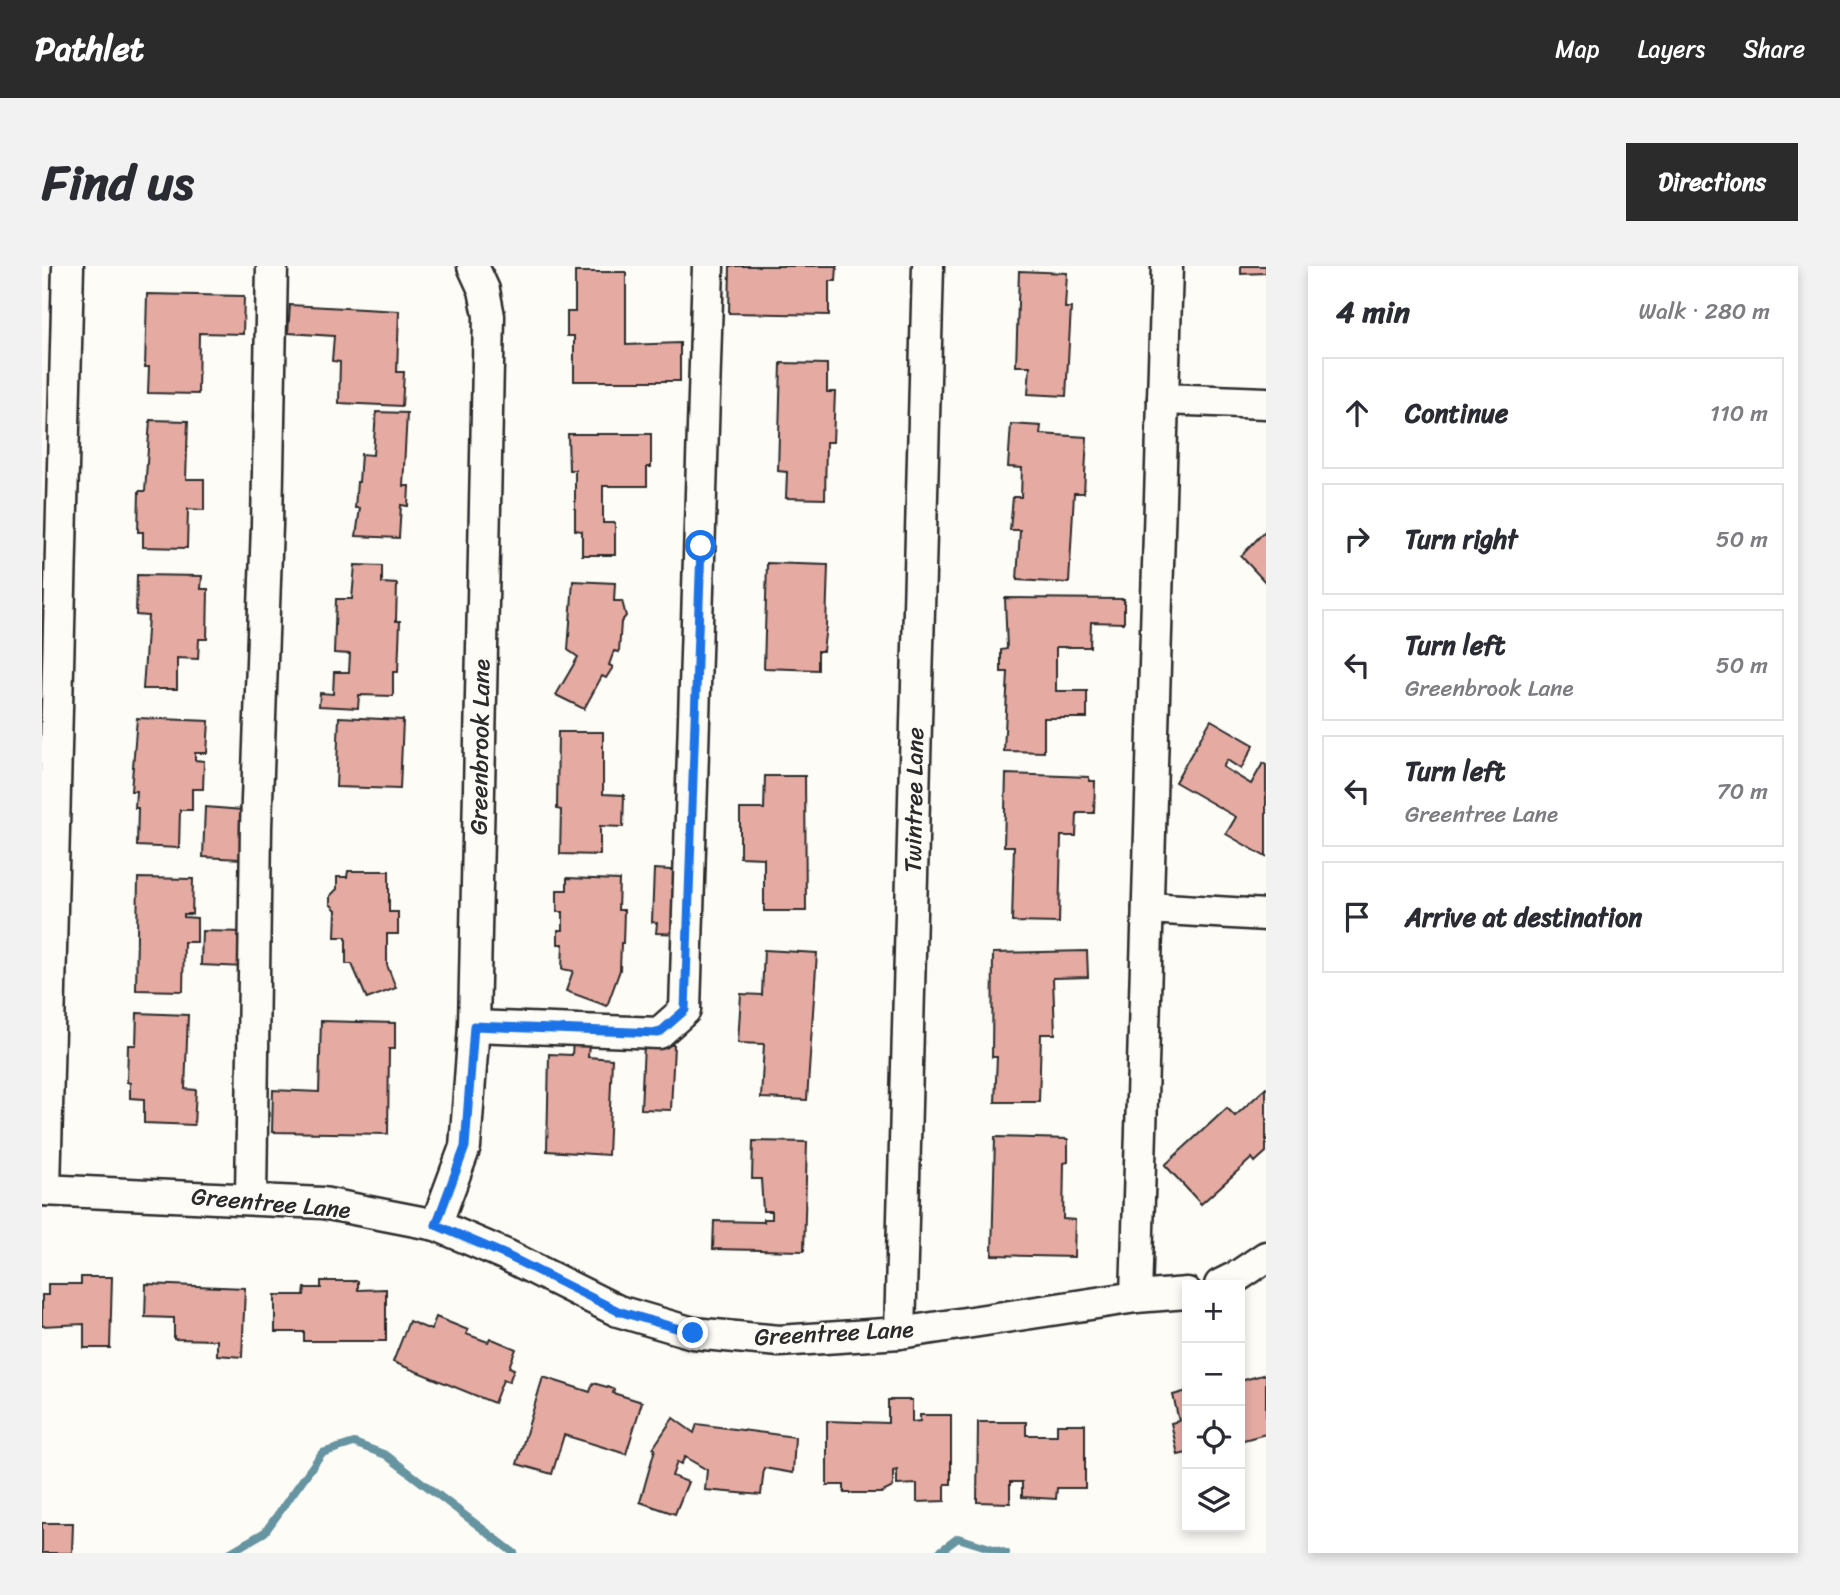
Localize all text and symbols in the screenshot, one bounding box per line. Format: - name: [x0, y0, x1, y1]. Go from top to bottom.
- text: Pathlet: [35, 20, 144, 78]
- text: Map: [1555, 28, 1600, 70]
- text: Layers: [1638, 28, 1705, 70]
- text: Share: [1743, 28, 1805, 70]
- text: Find us: [42, 139, 194, 226]
- button: Directions: [1626, 143, 1798, 221]
- text: 4 min: [1336, 285, 1410, 339]
- text: Walk · 280 m: [1639, 291, 1770, 332]
- text: Continue: [1405, 390, 1508, 436]
- text: 110 m: [1710, 393, 1768, 434]
- icon: ahead: [1338, 394, 1376, 432]
- text: Turn right: [1405, 516, 1518, 562]
- text: 50 m: [1716, 519, 1768, 560]
- icon: right: [1338, 520, 1376, 558]
- route start: [685, 530, 716, 561]
- text: Turn left: [1405, 622, 1505, 668]
- text: 50 m: [1716, 645, 1768, 686]
- icon: left: [1338, 646, 1376, 684]
- street label: Greenbrook Lane: [457, 658, 503, 835]
- text: Greenbrook Lane: [1405, 668, 1574, 709]
- street label: Twintree Lane: [892, 727, 936, 873]
- text: Turn left: [1405, 748, 1505, 794]
- text: 70 m: [1717, 771, 1768, 812]
- icon: left: [1338, 772, 1376, 810]
- text: Greentree Lane: [1405, 794, 1558, 835]
- text: Arrive at destination: [1405, 894, 1642, 940]
- icon: arrive: [1338, 898, 1376, 936]
- street label: Greentree Lane: [190, 1175, 353, 1231]
- map controls: [1182, 1280, 1245, 1532]
- button: +: [1182, 1280, 1245, 1343]
- street label: Greentree Lane: [753, 1308, 915, 1358]
- route end: [677, 1317, 708, 1348]
- button: −: [1182, 1343, 1245, 1406]
- button: locate: [1182, 1406, 1245, 1469]
- button: layers: [1182, 1469, 1245, 1532]

